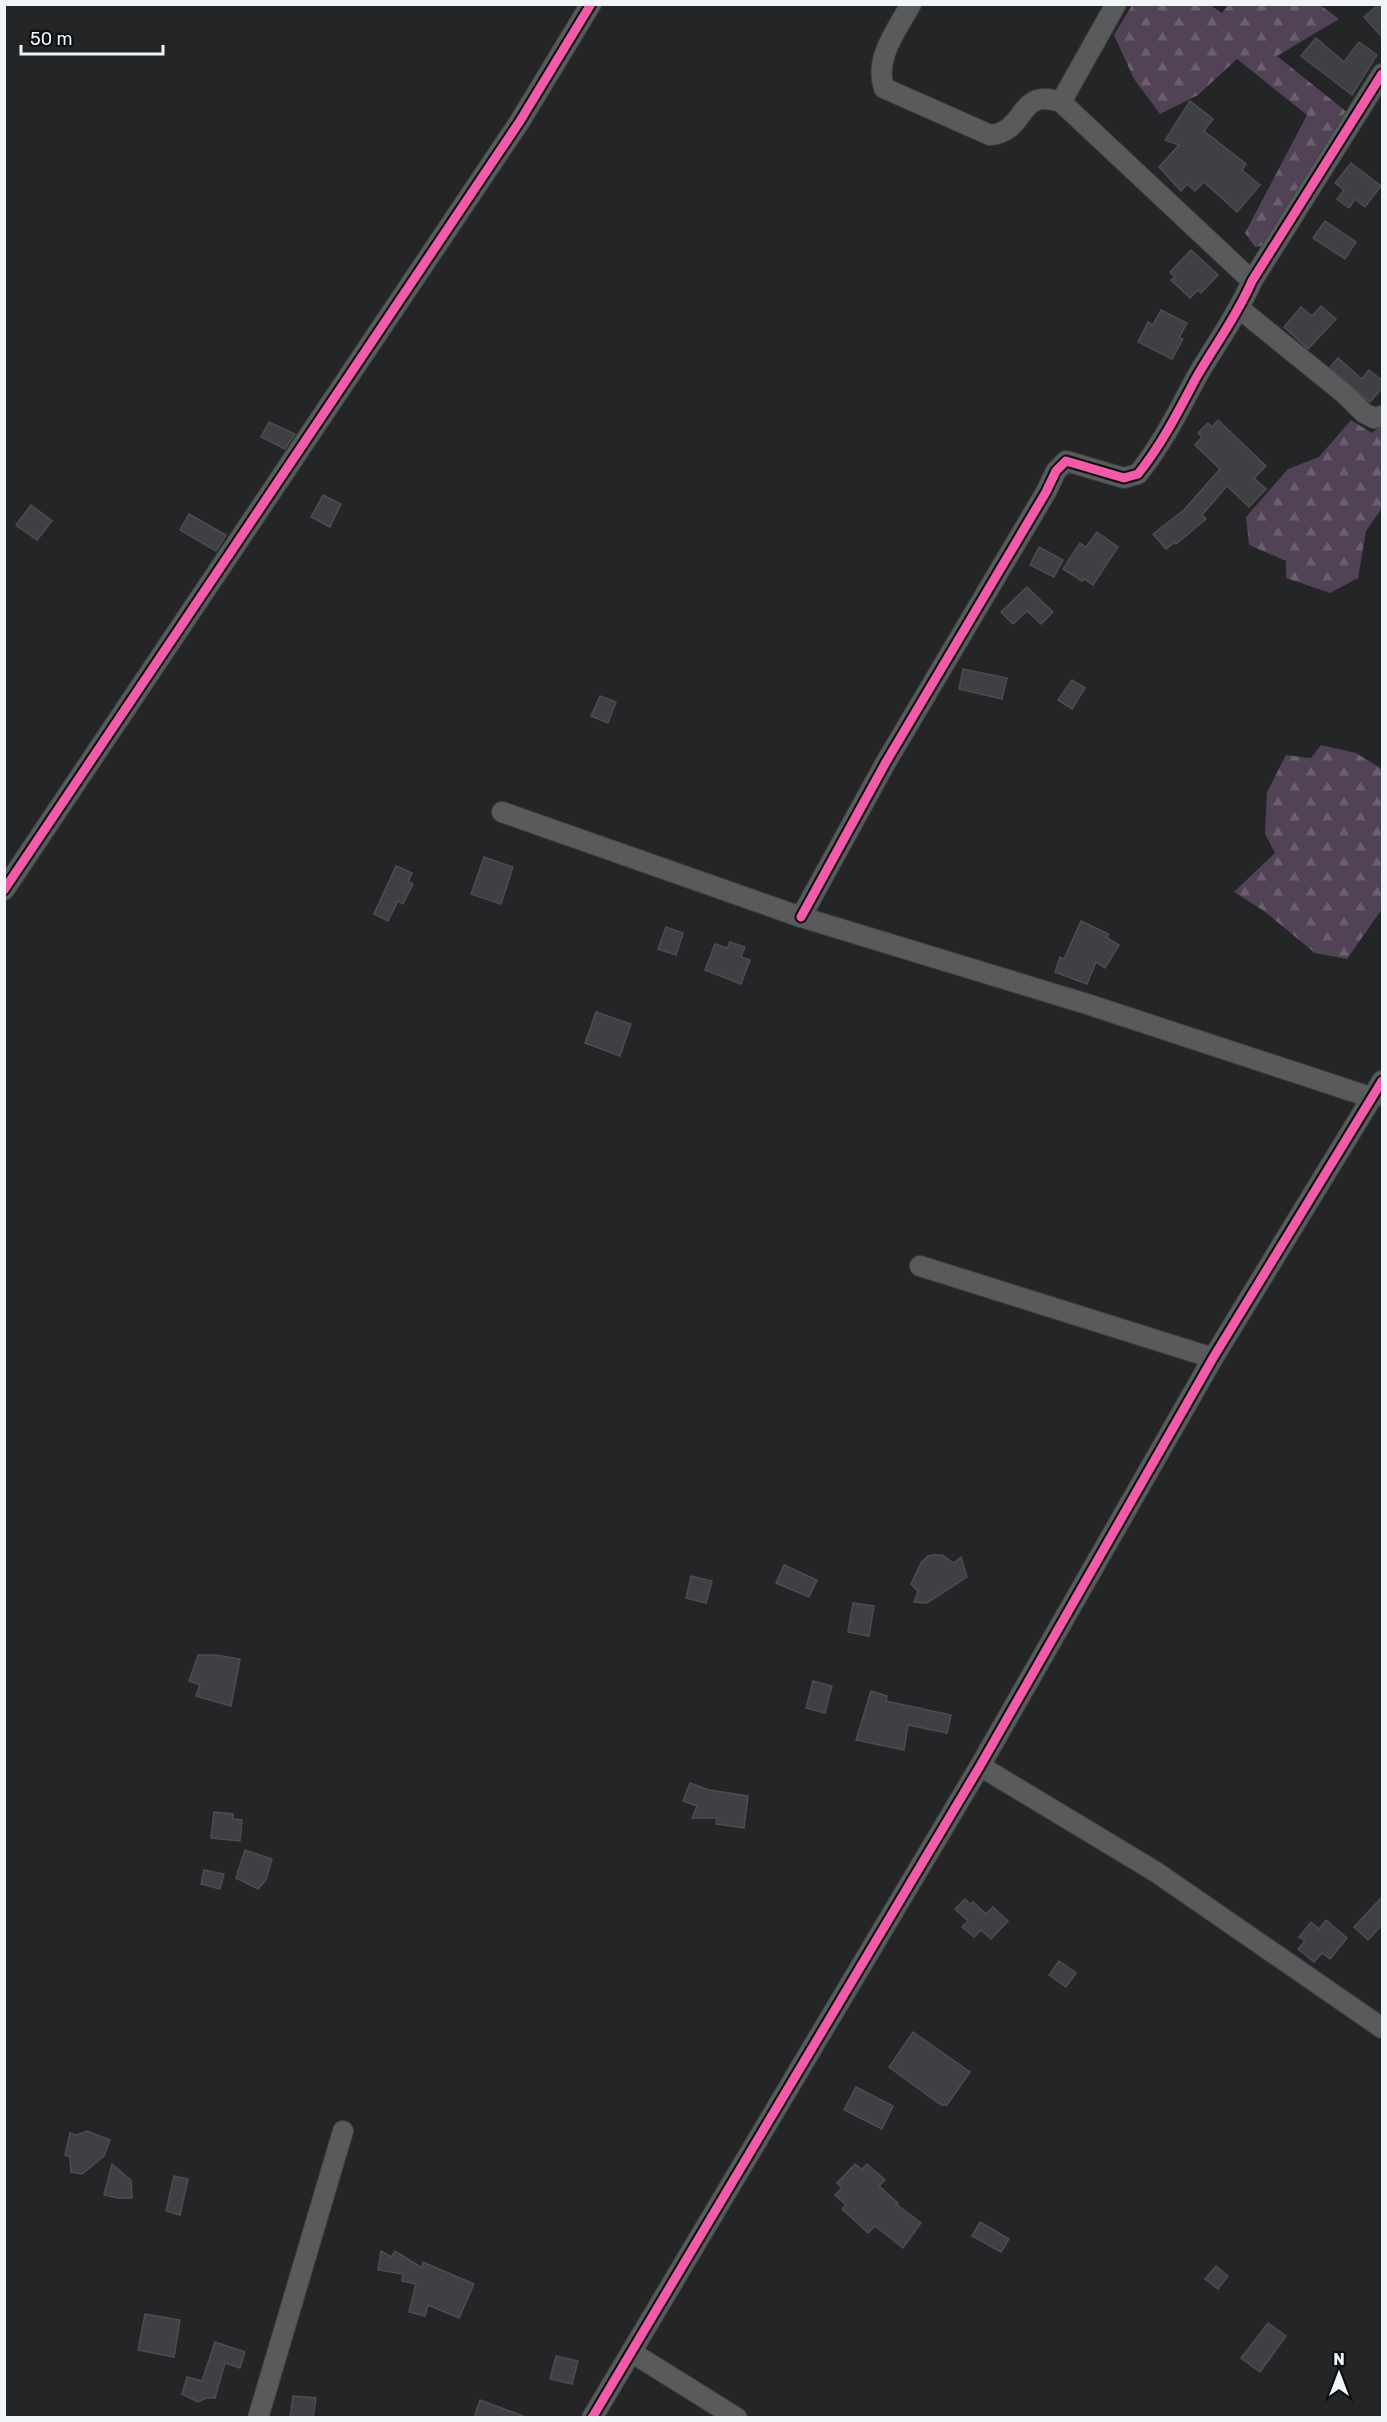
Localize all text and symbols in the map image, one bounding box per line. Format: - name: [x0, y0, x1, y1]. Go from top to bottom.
- scale bar: [21, 18, 164, 56]
- text: 50 m: [30, 28, 73, 50]
- north arrow: [1309, 2344, 1369, 2404]
- text: N: [1333, 2350, 1345, 2369]

